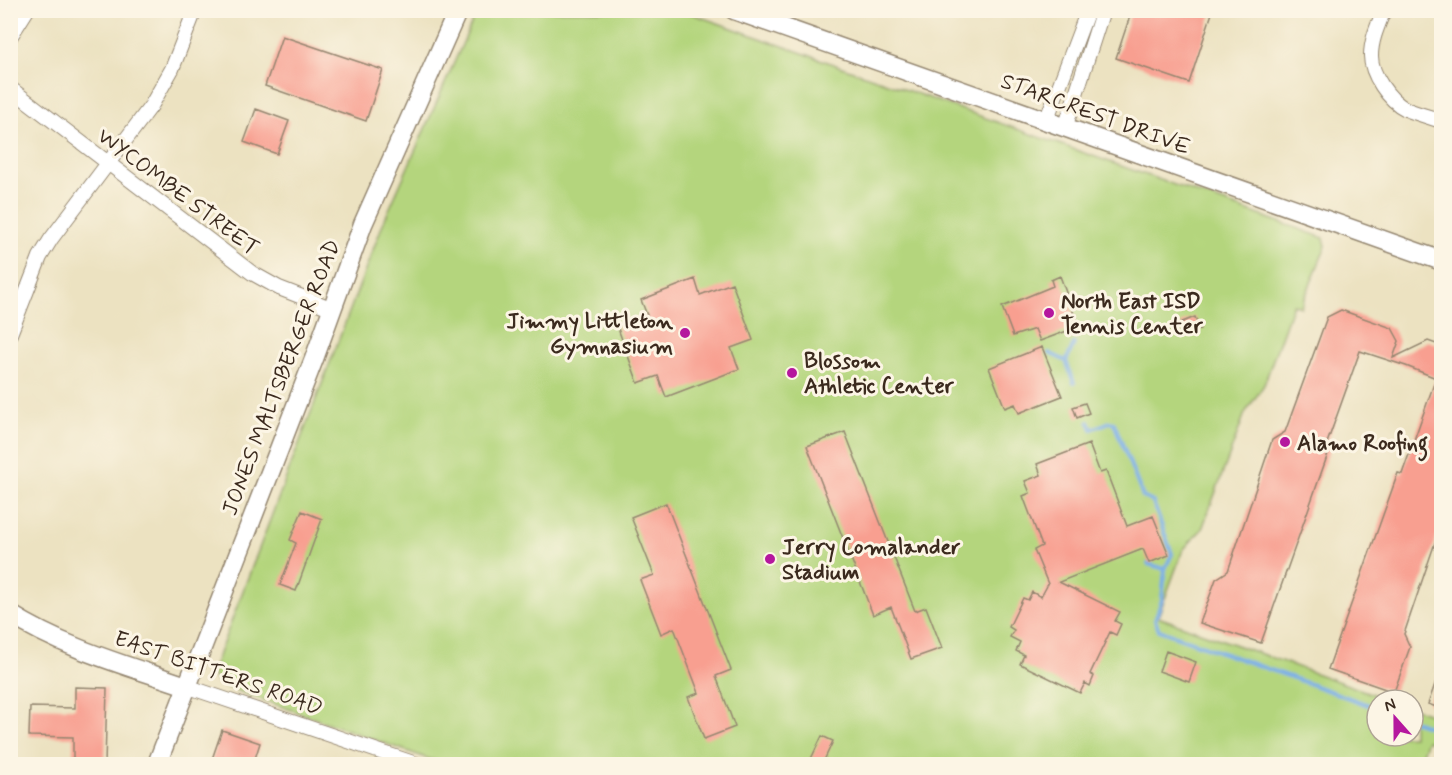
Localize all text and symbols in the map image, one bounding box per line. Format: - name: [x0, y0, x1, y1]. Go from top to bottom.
- street label: STARCREST DRIVE: [997, 68, 1194, 162]
- street label: WYCOMBE STREET: [91, 122, 264, 263]
- street label: JONES MALTSBERGER ROAD: [216, 236, 348, 520]
- place label: North East ISD Tennis Center: [1061, 288, 1203, 341]
- marker: North East ISD Tennis Center: [1042, 306, 1056, 320]
- place label: Jimmy Littleton Gymnasium: [506, 308, 674, 361]
- marker: Jimmy Littleton Gymnasium: [678, 326, 692, 340]
- place label: Blossom Athletic Center: [804, 348, 955, 401]
- marker: Blossom Athletic Center: [785, 366, 799, 380]
- place label: Alamo Roofing: [1297, 430, 1428, 462]
- marker: Alamo Roofing: [1278, 435, 1292, 449]
- place label: Jerry Comalander Stadium: [782, 534, 961, 587]
- marker: Jerry Comalander Stadium: [763, 552, 777, 566]
- street label: EAST BITTERS ROAD: [110, 625, 326, 723]
- north arrow: [1365, 688, 1425, 748]
- text: N: [1381, 694, 1399, 717]

